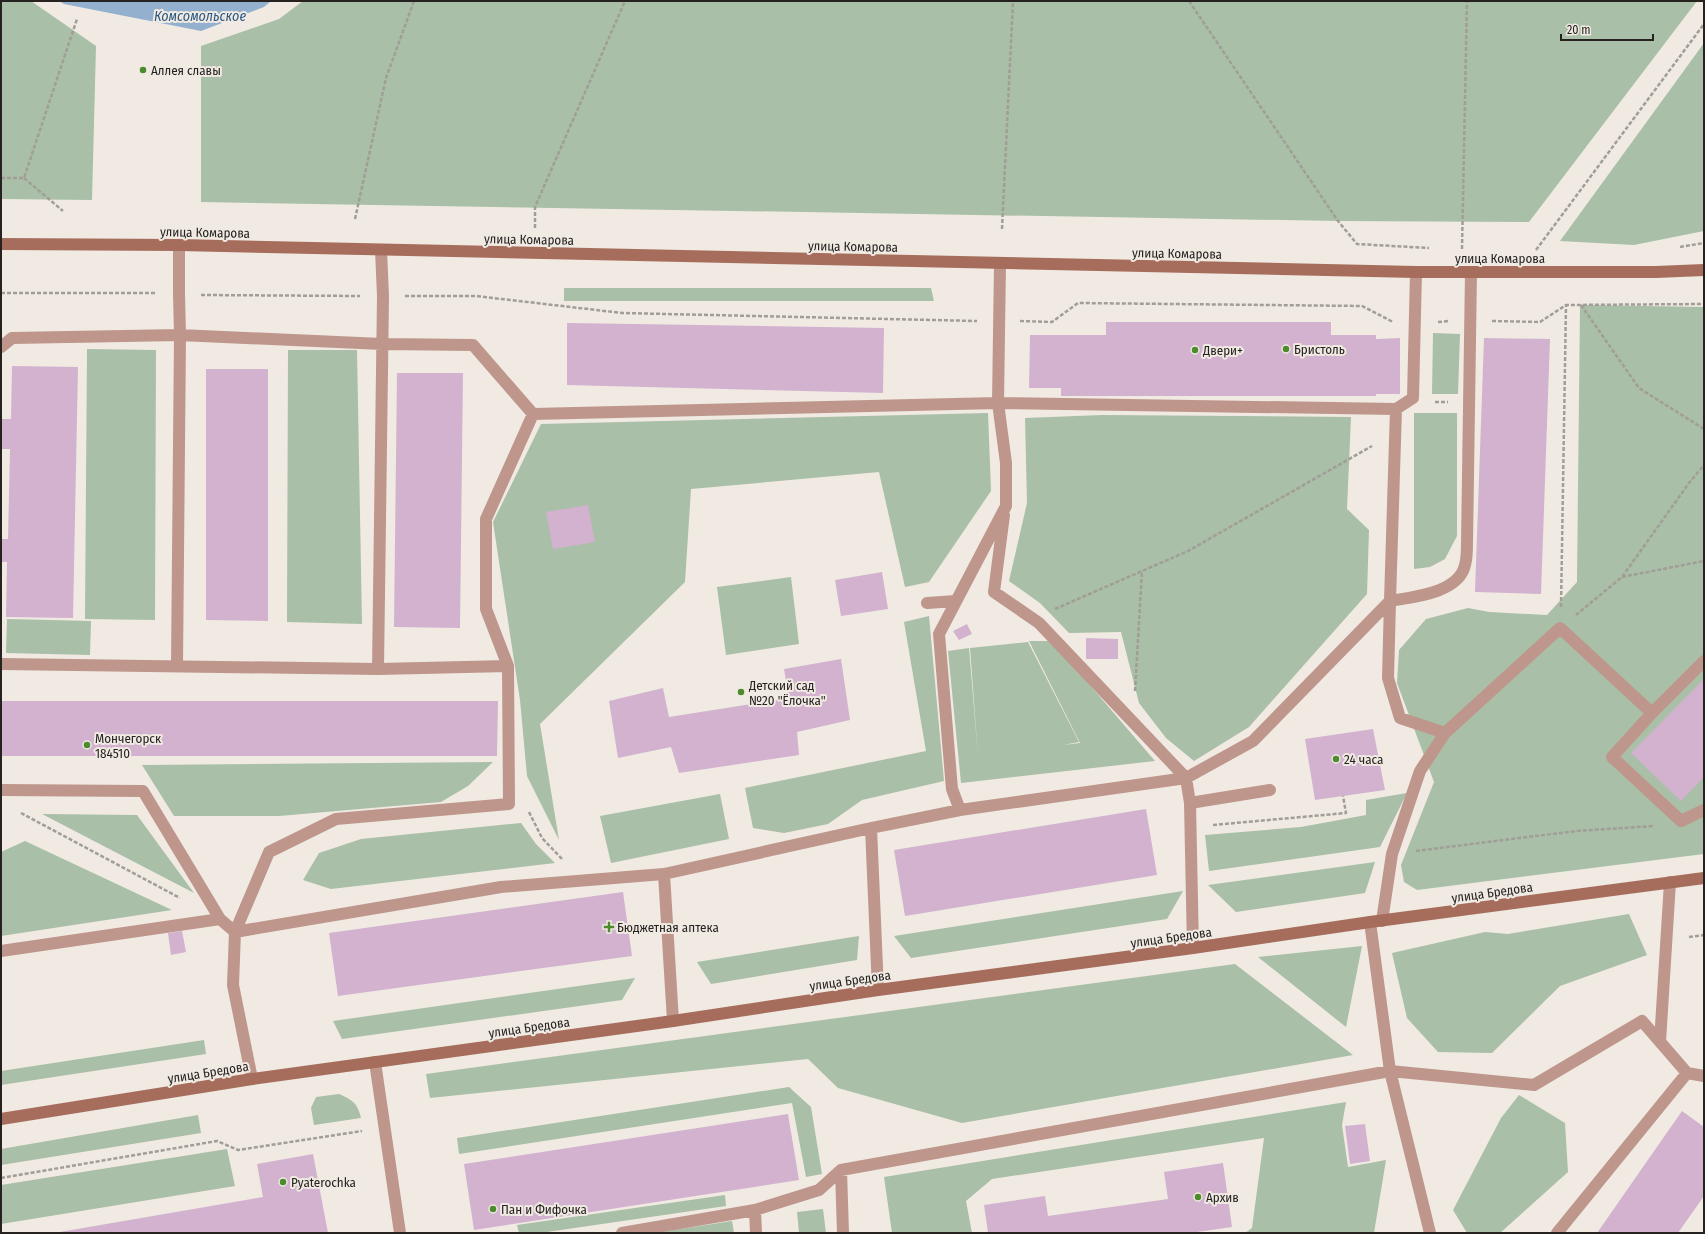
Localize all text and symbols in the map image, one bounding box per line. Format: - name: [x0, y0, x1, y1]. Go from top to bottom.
- water label: Комсомольское: [154, 8, 246, 25]
- scale bar: [1561, 16, 1653, 42]
- text: 20 m: [1567, 23, 1591, 37]
- place label: Аллея славы: [151, 63, 221, 78]
- marker: Аллея славы: [138, 65, 148, 75]
- street label: улица Комарова: [160, 224, 250, 241]
- street label: улица Комарова: [484, 231, 574, 248]
- street label: улица Комарова: [808, 238, 898, 255]
- street label: улица Комарова: [1132, 245, 1222, 262]
- street label: улица Комарова: [1455, 251, 1545, 266]
- place label: Бристоль: [1294, 342, 1345, 357]
- place label: Двери+: [1202, 343, 1243, 358]
- marker: Бристоль: [1281, 344, 1291, 354]
- marker: Двери+: [1190, 345, 1200, 355]
- place label: Детский сад №20 "Ёлочка": [748, 678, 826, 708]
- marker: Детский сад №20 "Ёлочка": [736, 687, 746, 697]
- place label: Мончегорск 184510: [95, 731, 161, 761]
- marker: Мончегорск 184510: [82, 740, 92, 750]
- place label: 24 часа: [1344, 752, 1383, 767]
- marker: 24 часа: [1331, 754, 1341, 764]
- street label: улица Бредова: [1451, 879, 1534, 906]
- place label: Бюджетная аптека: [617, 920, 719, 935]
- marker: Бюджетная аптека: [604, 922, 614, 932]
- street label: улица Бредова: [1130, 924, 1213, 951]
- street label: улица Бредова: [809, 967, 892, 994]
- street label: улица Бредова: [488, 1014, 571, 1041]
- street label: улица Бредова: [167, 1059, 250, 1086]
- place label: Pyaterochka: [291, 1175, 356, 1190]
- marker: Pyaterochka: [278, 1177, 288, 1187]
- place label: Архив: [1206, 1190, 1239, 1205]
- marker: Архив: [1193, 1192, 1203, 1202]
- place label: Пан и Фифочка: [501, 1202, 587, 1217]
- marker: Пан и Фифочка: [488, 1204, 498, 1214]

